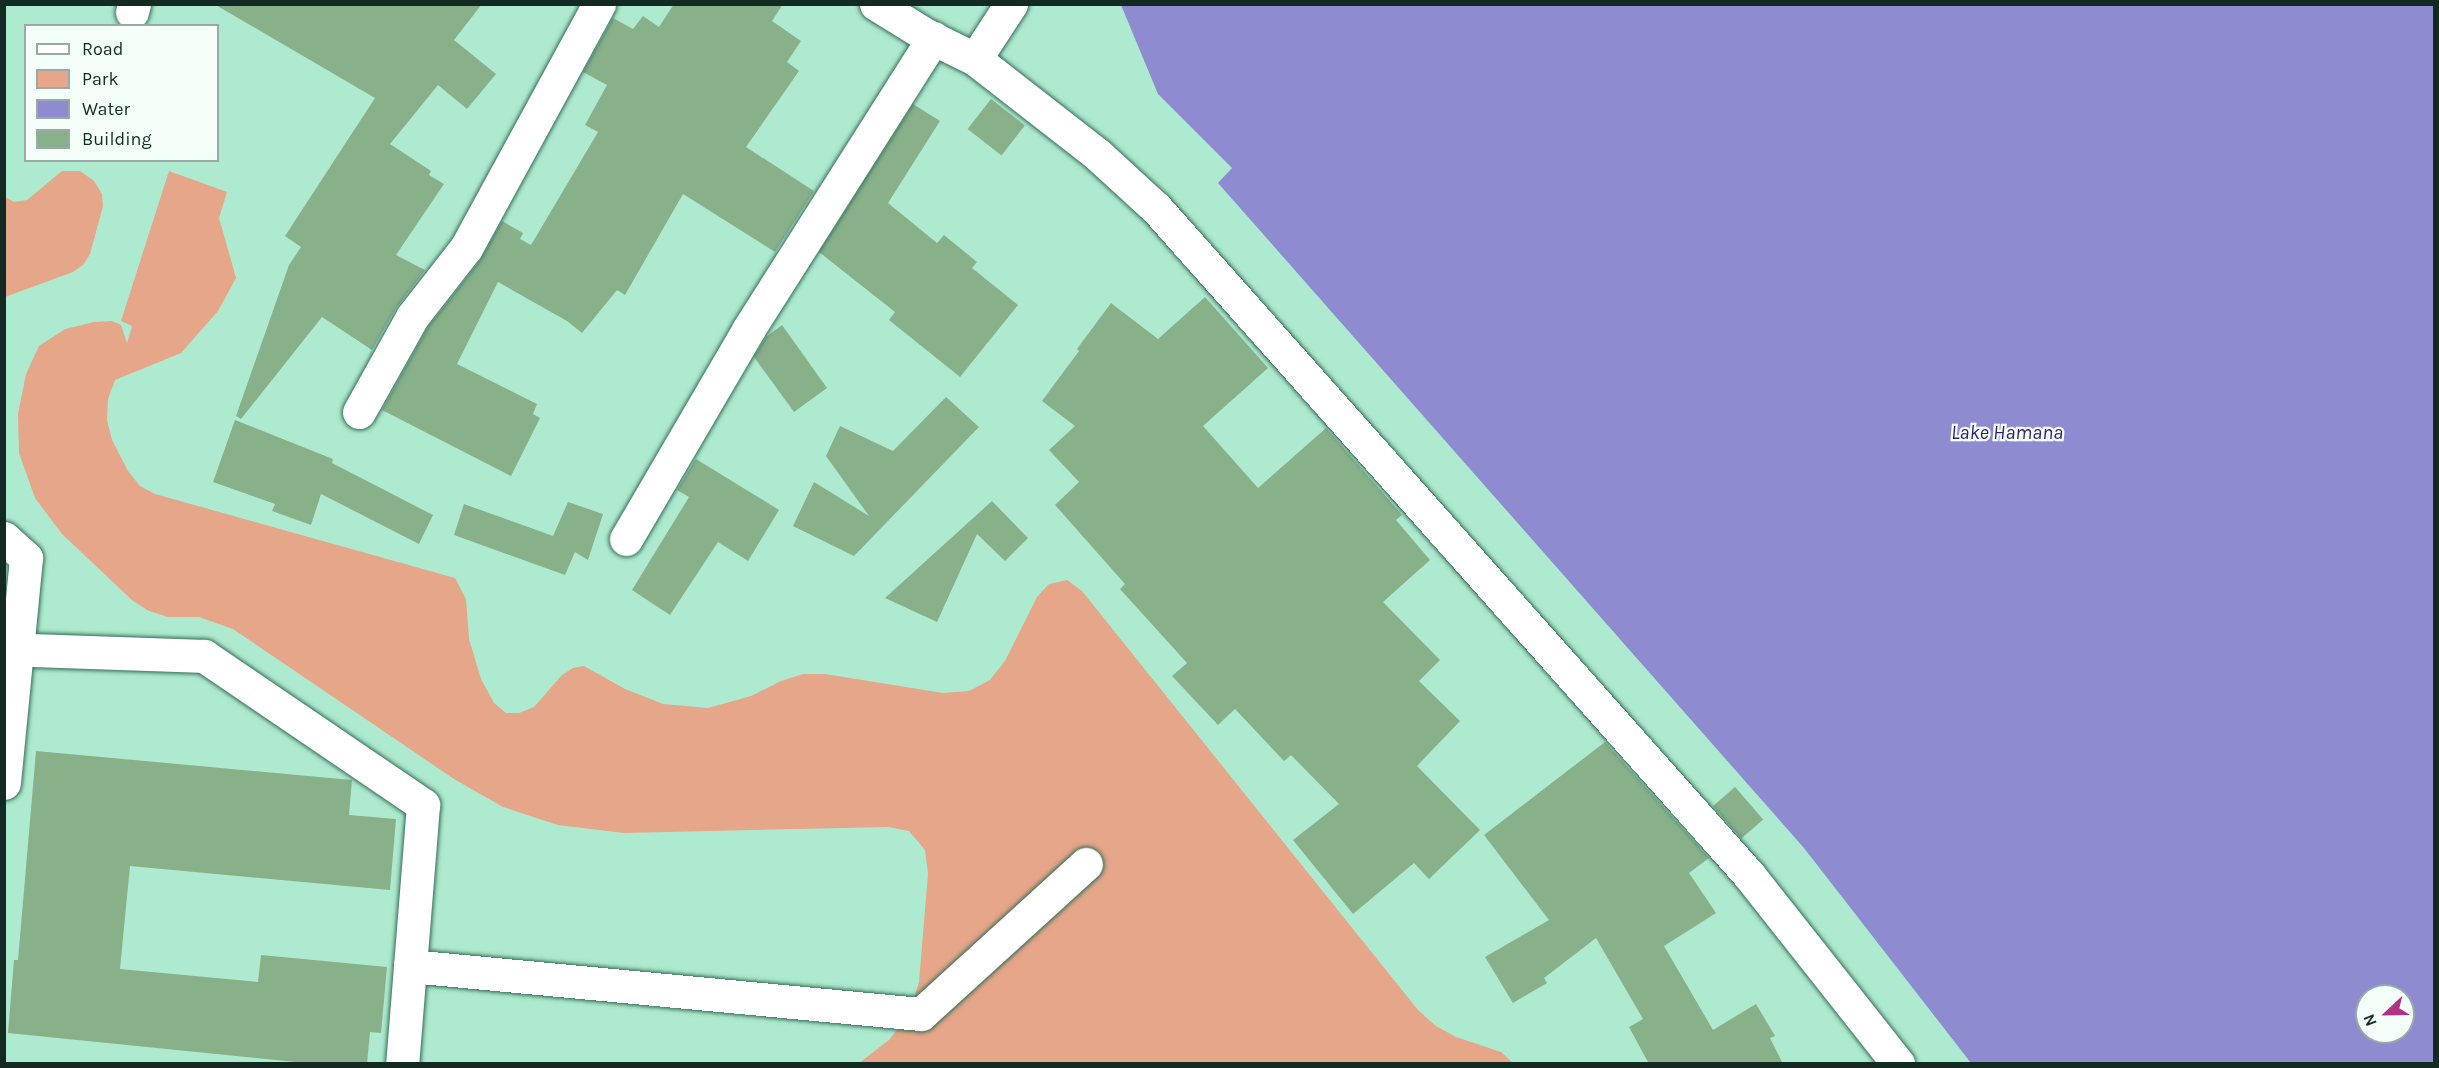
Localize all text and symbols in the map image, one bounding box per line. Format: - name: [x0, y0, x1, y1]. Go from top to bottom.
- legend: [24, 24, 219, 162]
- text: Road: [82, 38, 123, 60]
- text: Park: [82, 68, 119, 90]
- text: Water: [82, 98, 130, 120]
- text: Building: [82, 128, 152, 150]
- water label: Lake Hamana: [1951, 420, 2063, 444]
- north arrow: [2355, 984, 2415, 1044]
- text: N: [2359, 1011, 2381, 1029]

